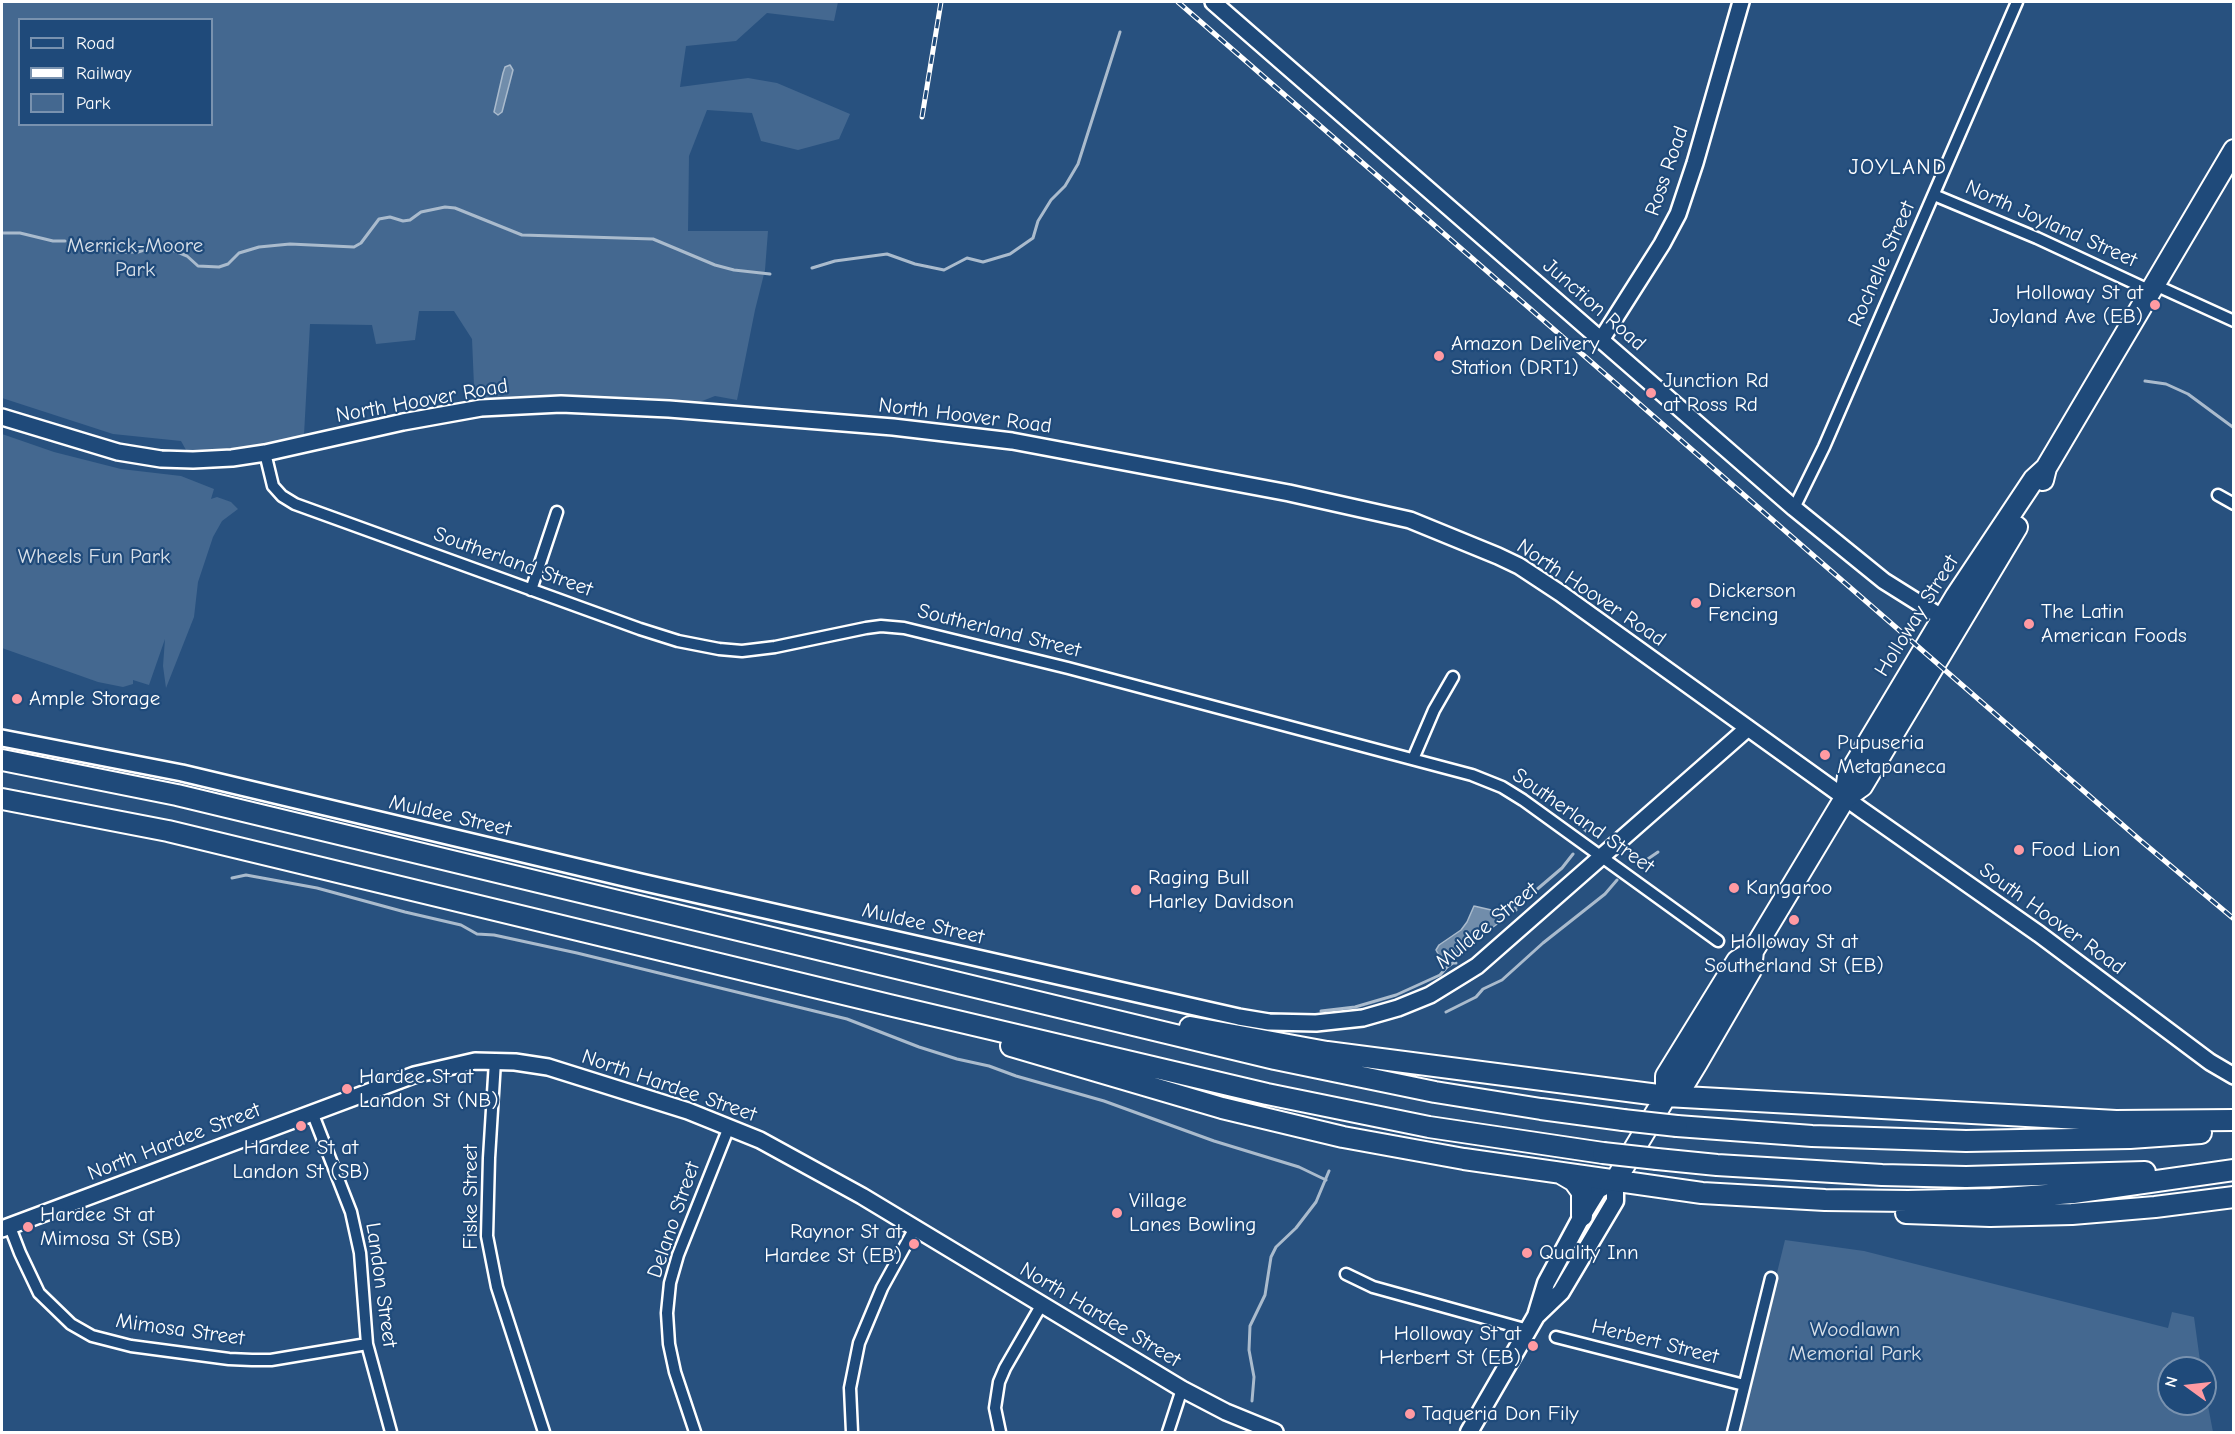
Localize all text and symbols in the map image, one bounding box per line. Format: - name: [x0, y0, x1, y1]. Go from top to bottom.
- legend: [18, 18, 213, 126]
- text: Road: [76, 33, 115, 54]
- text: Railway: [76, 63, 132, 84]
- text: Park: [76, 93, 110, 114]
- street label: Ross Road: [1640, 123, 1694, 219]
- district label: JOYLAND: [1848, 155, 1948, 181]
- street label: North Joyland Street: [1961, 175, 2141, 273]
- street label: Rochelle Street: [1843, 197, 1921, 331]
- park label: Merrick-Moore Park: [67, 233, 203, 283]
- street label: Junction Road: [1537, 254, 1651, 356]
- place label: Holloway St at Joyland Ave (EB): [1990, 280, 2143, 330]
- marker: Holloway St at Joyland Ave (EB): [2148, 298, 2162, 312]
- place label: Amazon Delivery Station (DRT1): [1451, 331, 1599, 381]
- marker: Amazon Delivery Station (DRT1): [1432, 349, 1446, 363]
- place label: Junction Rd at Ross Rd: [1663, 368, 1769, 418]
- street label: North Hoover Road: [334, 373, 510, 429]
- marker: Junction Rd at Ross Rd: [1644, 386, 1658, 400]
- street label: North Hoover Road: [877, 393, 1053, 439]
- street label: Southerland Street: [430, 522, 596, 602]
- street label: North Hoover Road: [1512, 534, 1670, 652]
- park label: Wheels Fun Park: [18, 544, 170, 570]
- street label: Holloway Street: [1870, 551, 1964, 681]
- place label: Dickerson Fencing: [1708, 578, 1796, 628]
- marker: Dickerson Fencing: [1689, 596, 1703, 610]
- street label: Southerland Street: [915, 599, 1083, 663]
- place label: The Latin American Foods: [2041, 599, 2187, 649]
- marker: The Latin American Foods: [2022, 617, 2036, 631]
- place label: Ample Storage: [29, 686, 160, 712]
- marker: Ample Storage: [10, 692, 24, 706]
- place label: Pupuseria Metapaneca: [1837, 730, 1946, 780]
- marker: Pupuseria Metapaneca: [1818, 748, 1832, 762]
- street label: Southerland Street: [1507, 763, 1659, 879]
- street label: Muldee Street: [386, 790, 514, 842]
- place label: Food Lion: [2031, 837, 2120, 863]
- marker: Food Lion: [2012, 843, 2026, 857]
- street label: South Hoover Road: [1974, 858, 2130, 980]
- place label: Raging Bull Harley Davidson: [1148, 865, 1294, 915]
- place label: Kangaroo: [1746, 875, 1832, 901]
- street label: Muldee Street: [1431, 877, 1543, 975]
- marker: Kangaroo: [1727, 881, 1741, 895]
- marker: Raging Bull Harley Davidson: [1129, 883, 1143, 897]
- street label: Muldee Street: [859, 898, 987, 950]
- marker: Holloway St at Southerland St (EB): [1787, 913, 1801, 927]
- place label: Holloway St at Southerland St (EB): [1704, 929, 1884, 979]
- street label: North Hardee Street: [578, 1044, 760, 1128]
- place label: Hardee St at Landon St (NB): [359, 1064, 498, 1114]
- marker: Hardee St at Landon St (NB): [340, 1082, 354, 1096]
- street label: North Hardee Street: [84, 1097, 264, 1187]
- marker: Hardee St at Landon St (SB): [294, 1119, 308, 1133]
- place label: Hardee St at Landon St (SB): [232, 1135, 370, 1185]
- street label: Fiske Street: [458, 1144, 484, 1250]
- street label: Delano Street: [642, 1158, 706, 1282]
- place label: Village Lanes Bowling: [1129, 1188, 1256, 1238]
- place label: Hardee St at Mimosa St (SB): [40, 1202, 181, 1252]
- marker: Village Lanes Bowling: [1110, 1206, 1124, 1220]
- place label: Raynor St at Hardee St (EB): [764, 1219, 902, 1269]
- marker: Hardee St at Mimosa St (SB): [21, 1220, 35, 1234]
- street label: Landon Street: [360, 1221, 402, 1349]
- marker: Raynor St at Hardee St (EB): [907, 1237, 921, 1251]
- place label: Quality Inn: [1539, 1240, 1639, 1266]
- marker: Quality Inn: [1520, 1246, 1534, 1260]
- street label: North Hardee Street: [1015, 1257, 1185, 1373]
- street label: Mimosa Street: [114, 1308, 246, 1352]
- street label: Herbert Street: [1589, 1314, 1721, 1370]
- park label: Woodlawn Memorial Park: [1789, 1317, 1921, 1367]
- place label: Holloway St at Herbert St (EB): [1379, 1321, 1521, 1371]
- marker: Holloway St at Herbert St (EB): [1526, 1339, 1540, 1353]
- north arrow: [2157, 1356, 2217, 1416]
- text: N: [2162, 1374, 2182, 1389]
- place label: Taqueria Don Fily: [1422, 1401, 1579, 1427]
- marker: Taqueria Don Fily: [1403, 1407, 1417, 1421]

